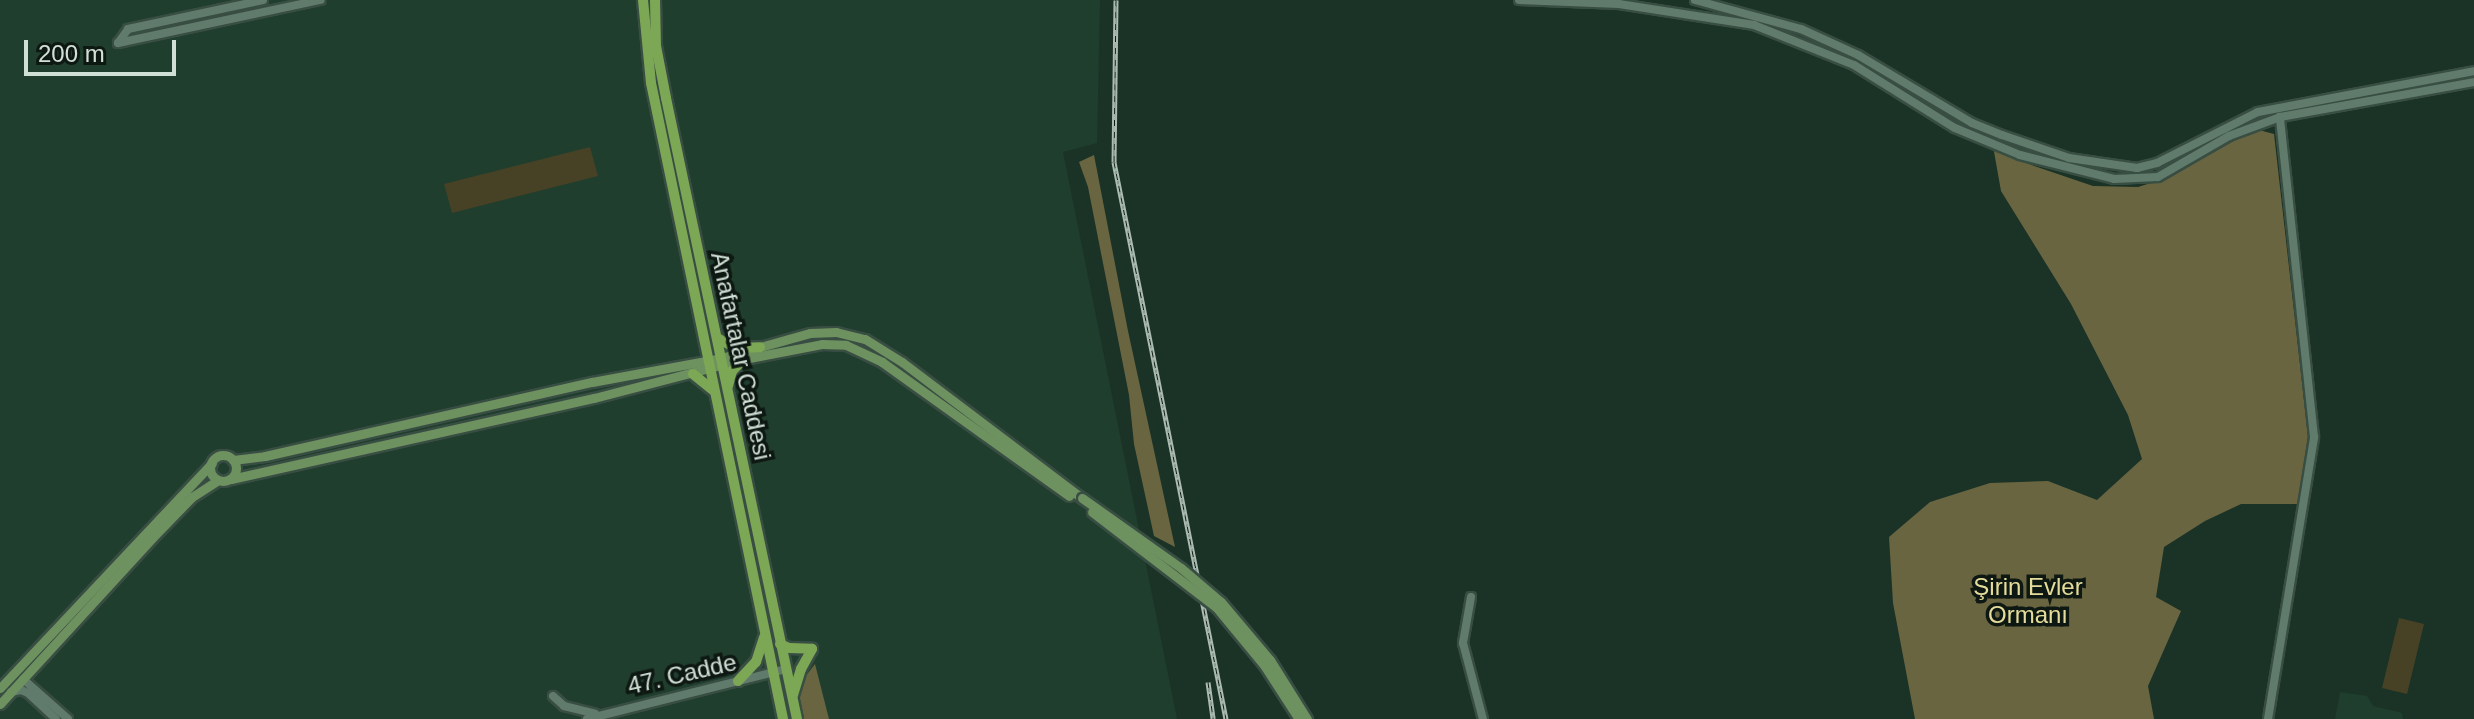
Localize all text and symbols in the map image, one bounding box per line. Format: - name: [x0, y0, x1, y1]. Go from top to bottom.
- scale bar: [28, 24, 180, 74]
- text: 200 m: [38, 40, 105, 67]
- street label: Anafartalar Caddesi: [705, 249, 777, 463]
- park label: Şirin Evler Ormanı: [1973, 573, 2083, 629]
- street label: 47. Cadde: [625, 648, 739, 700]

